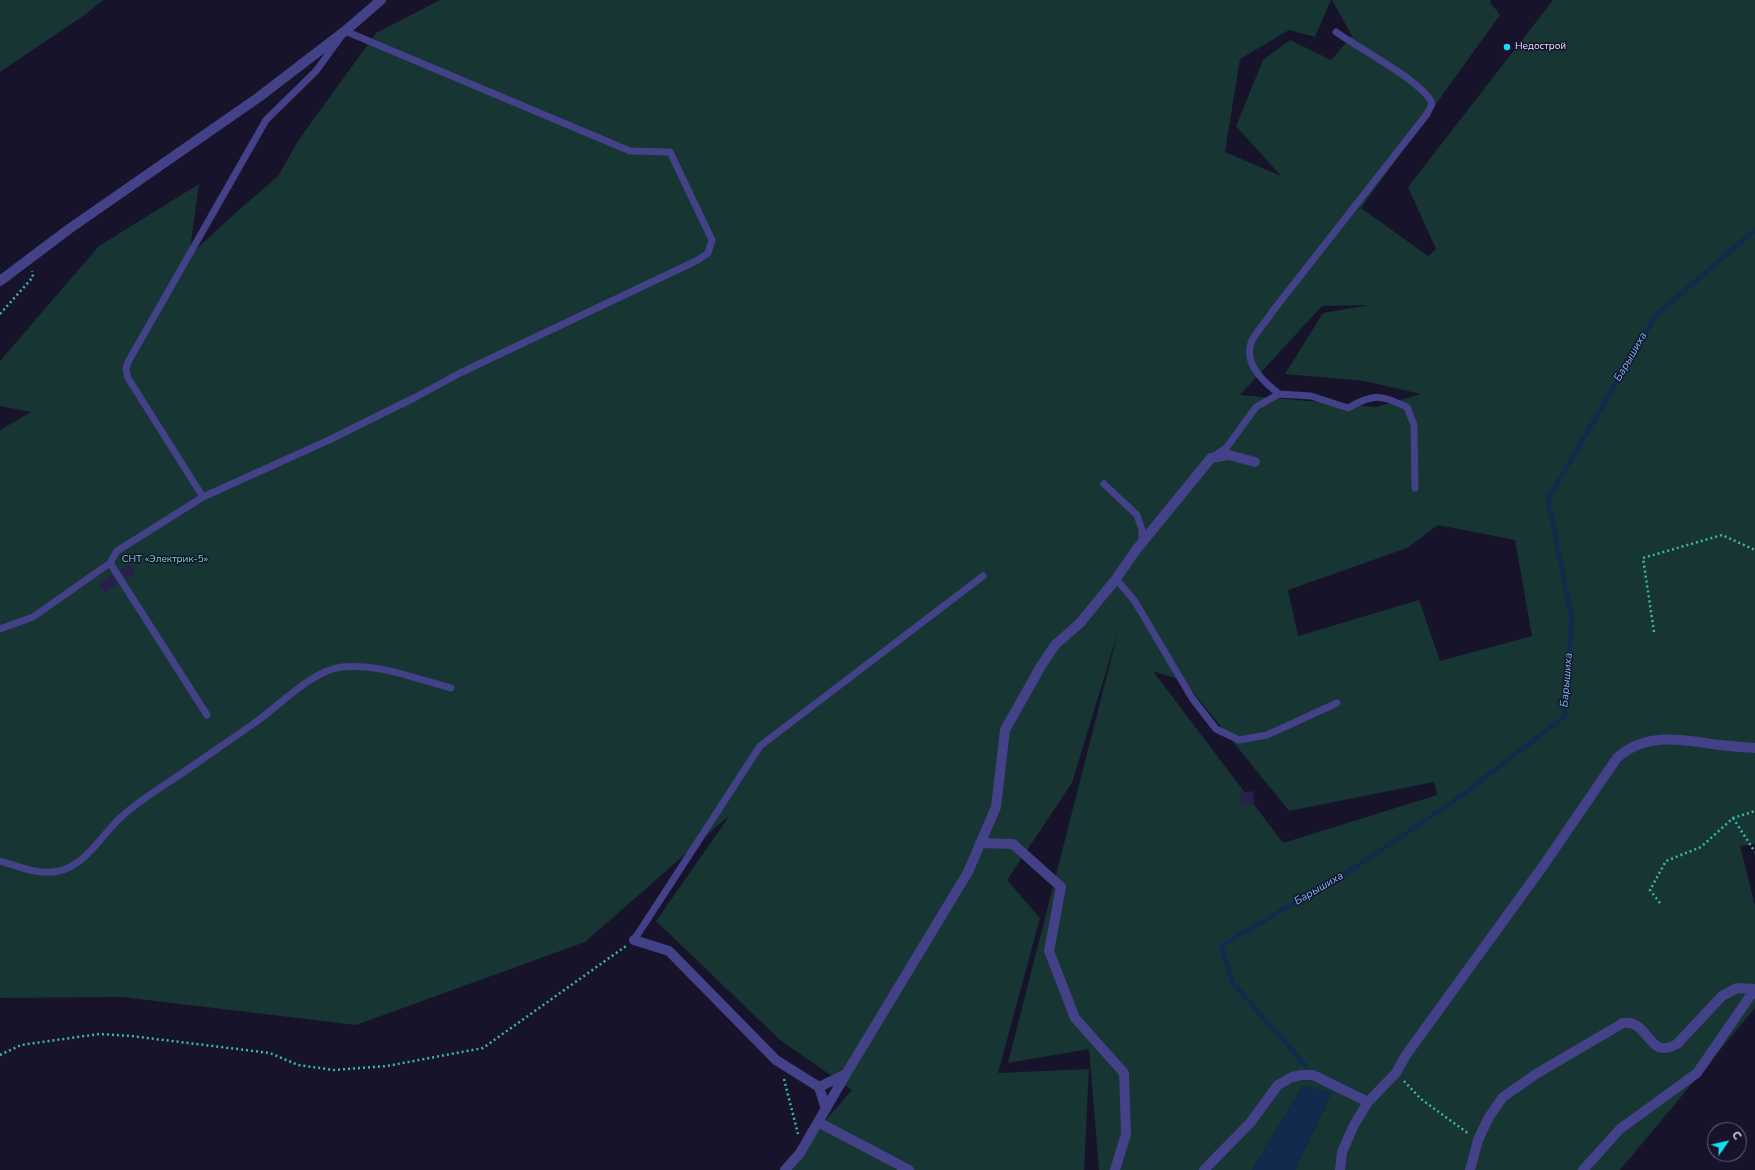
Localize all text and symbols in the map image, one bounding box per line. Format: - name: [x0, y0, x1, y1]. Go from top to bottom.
- place label: Недострой: [1515, 41, 1566, 53]
- marker: Недострой: [1502, 42, 1512, 52]
- water label: Барышиха: [1612, 330, 1650, 384]
- park label: СНТ «Электрик-5»: [122, 554, 208, 566]
- water label: Барышиха: [1558, 652, 1576, 708]
- water label: Барышиха: [1292, 870, 1346, 908]
- north arrow: [1707, 1122, 1747, 1162]
- text: С: [1728, 1128, 1745, 1143]

